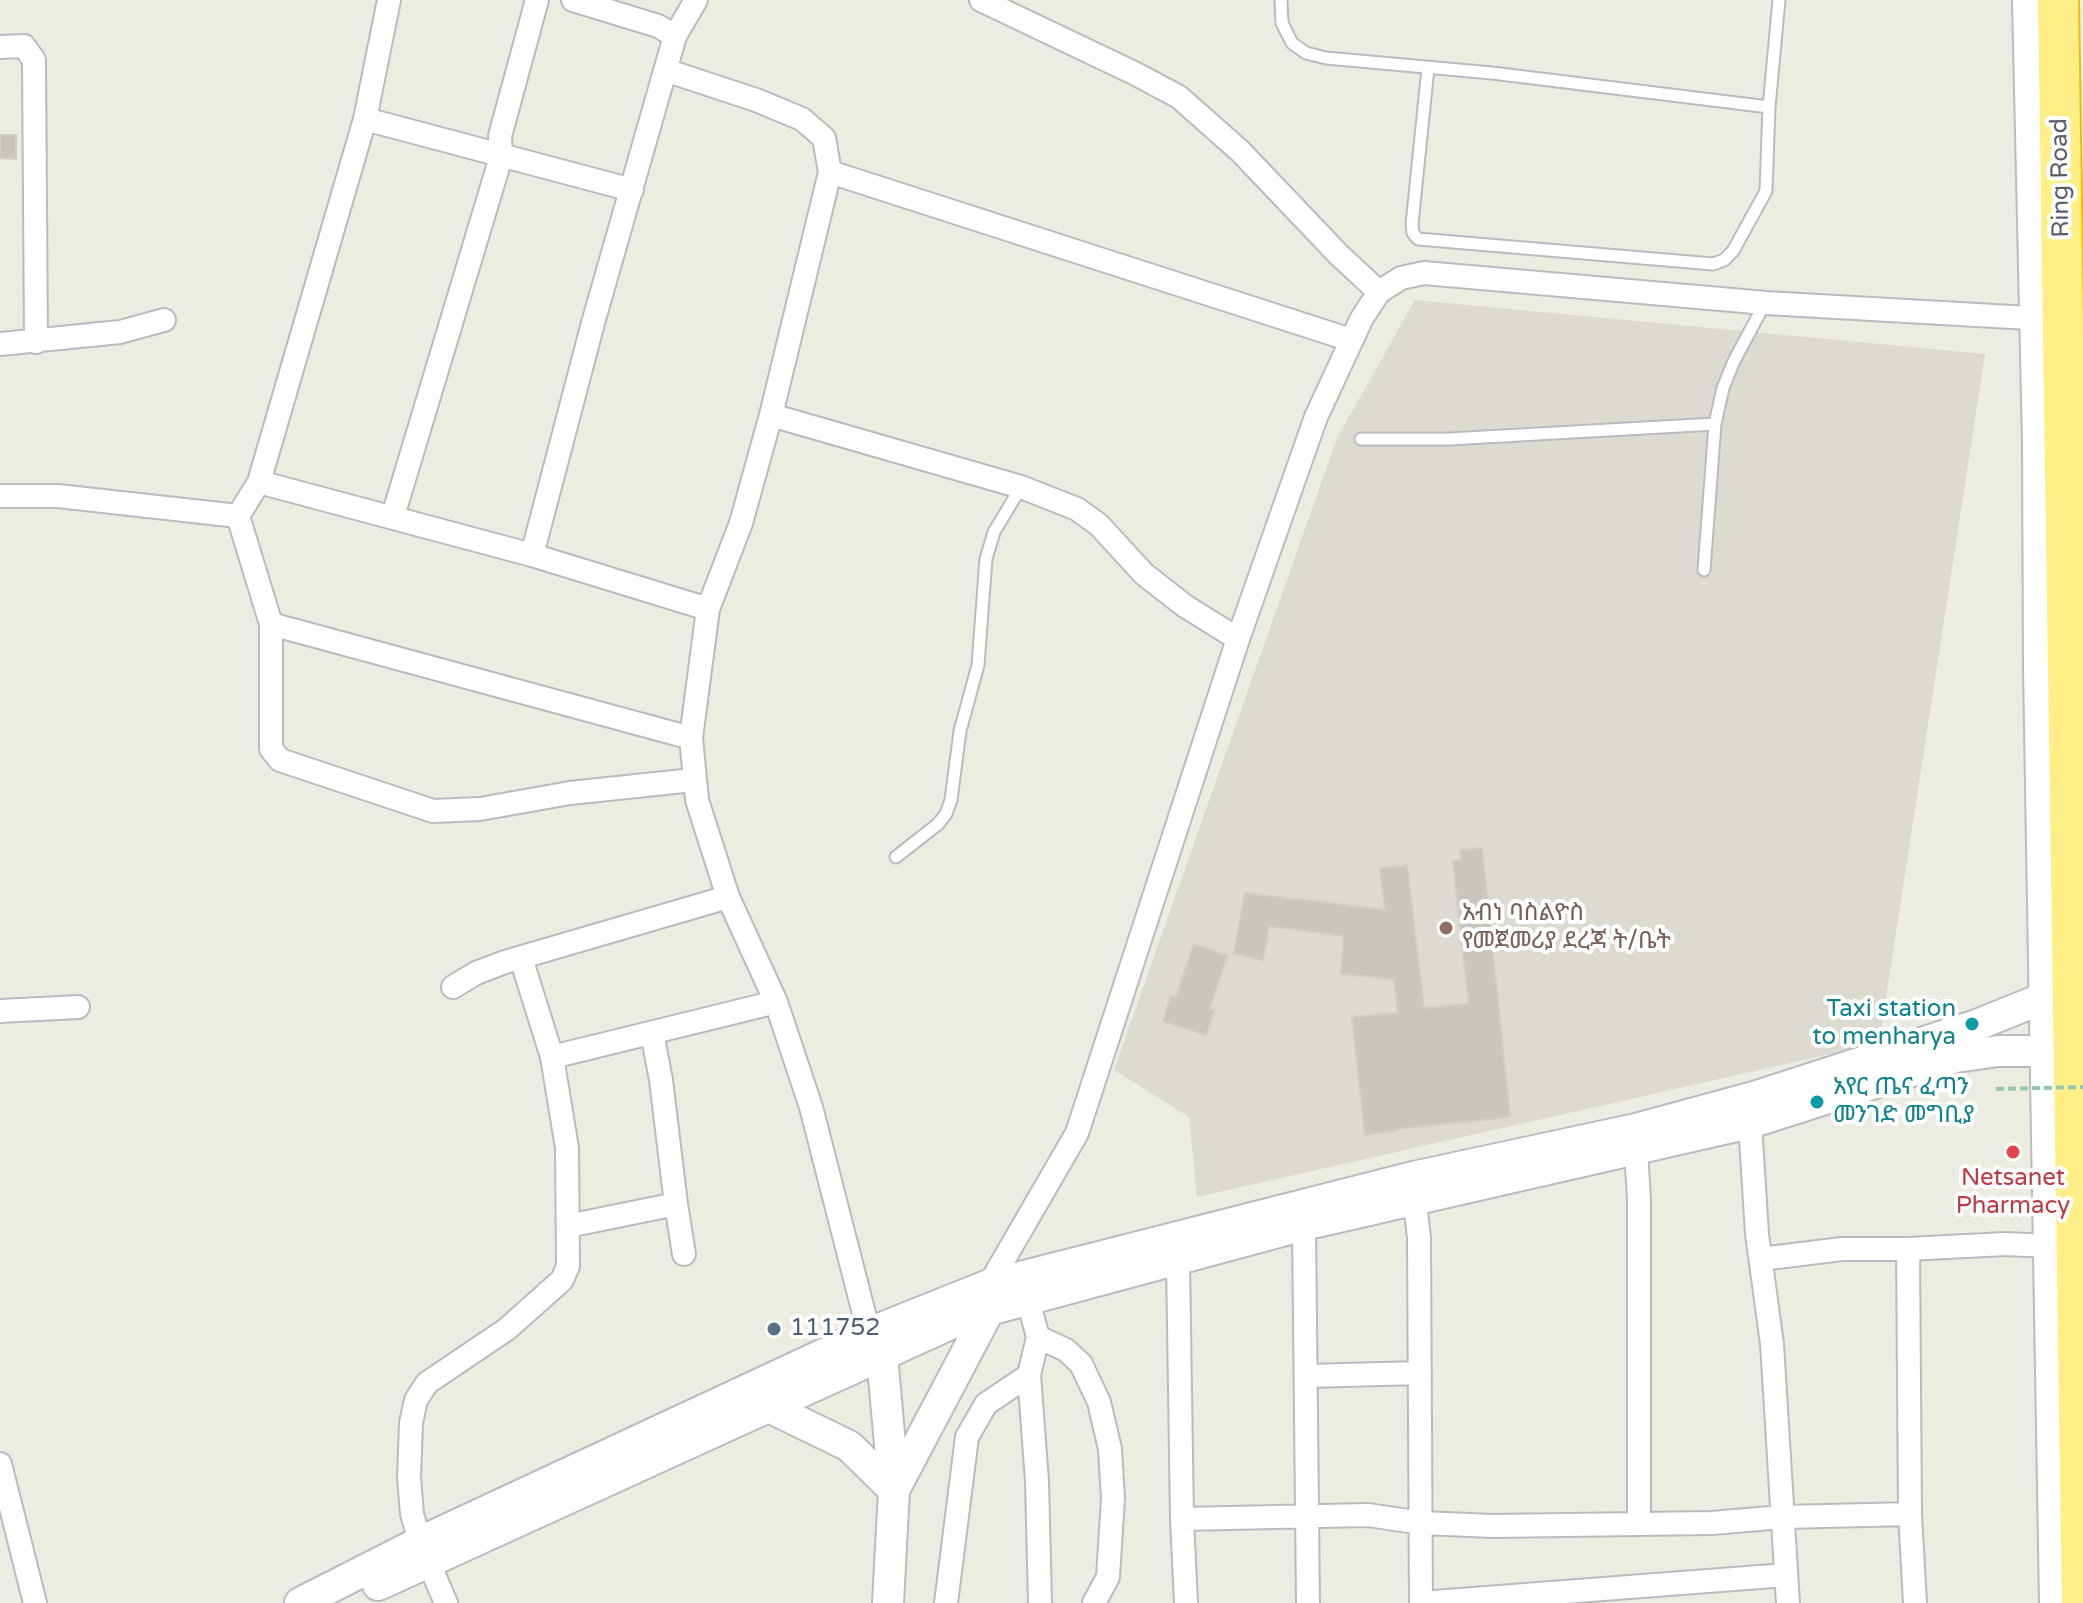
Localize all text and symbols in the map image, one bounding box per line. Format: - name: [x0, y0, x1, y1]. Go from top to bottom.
- street label: Ring Road: [2046, 118, 2076, 238]
- place label: አብነ ባስልዮስ የመጀመሪያ ደረጃ ት/ቤት: [1462, 900, 1671, 956]
- marker: አብነ ባስልዮስ የመጀመሪያ ደረጃ ት/ቤት: [1437, 919, 1455, 937]
- place label: Taxi station to menharya: [1812, 996, 1956, 1052]
- marker: Taxi station to menharya: [1963, 1015, 1981, 1033]
- place label: አየር ጤና ፈጣን መንገድ መግቢያ: [1833, 1074, 1975, 1130]
- marker: አየር ጤና ፈጣን መንገድ መግቢያ: [1808, 1093, 1826, 1111]
- marker: Netsanet Pharmacy: [2004, 1143, 2022, 1161]
- place label: Netsanet Pharmacy: [1956, 1165, 2070, 1221]
- place label: 111752: [790, 1315, 880, 1343]
- marker: 111752: [765, 1320, 783, 1338]

